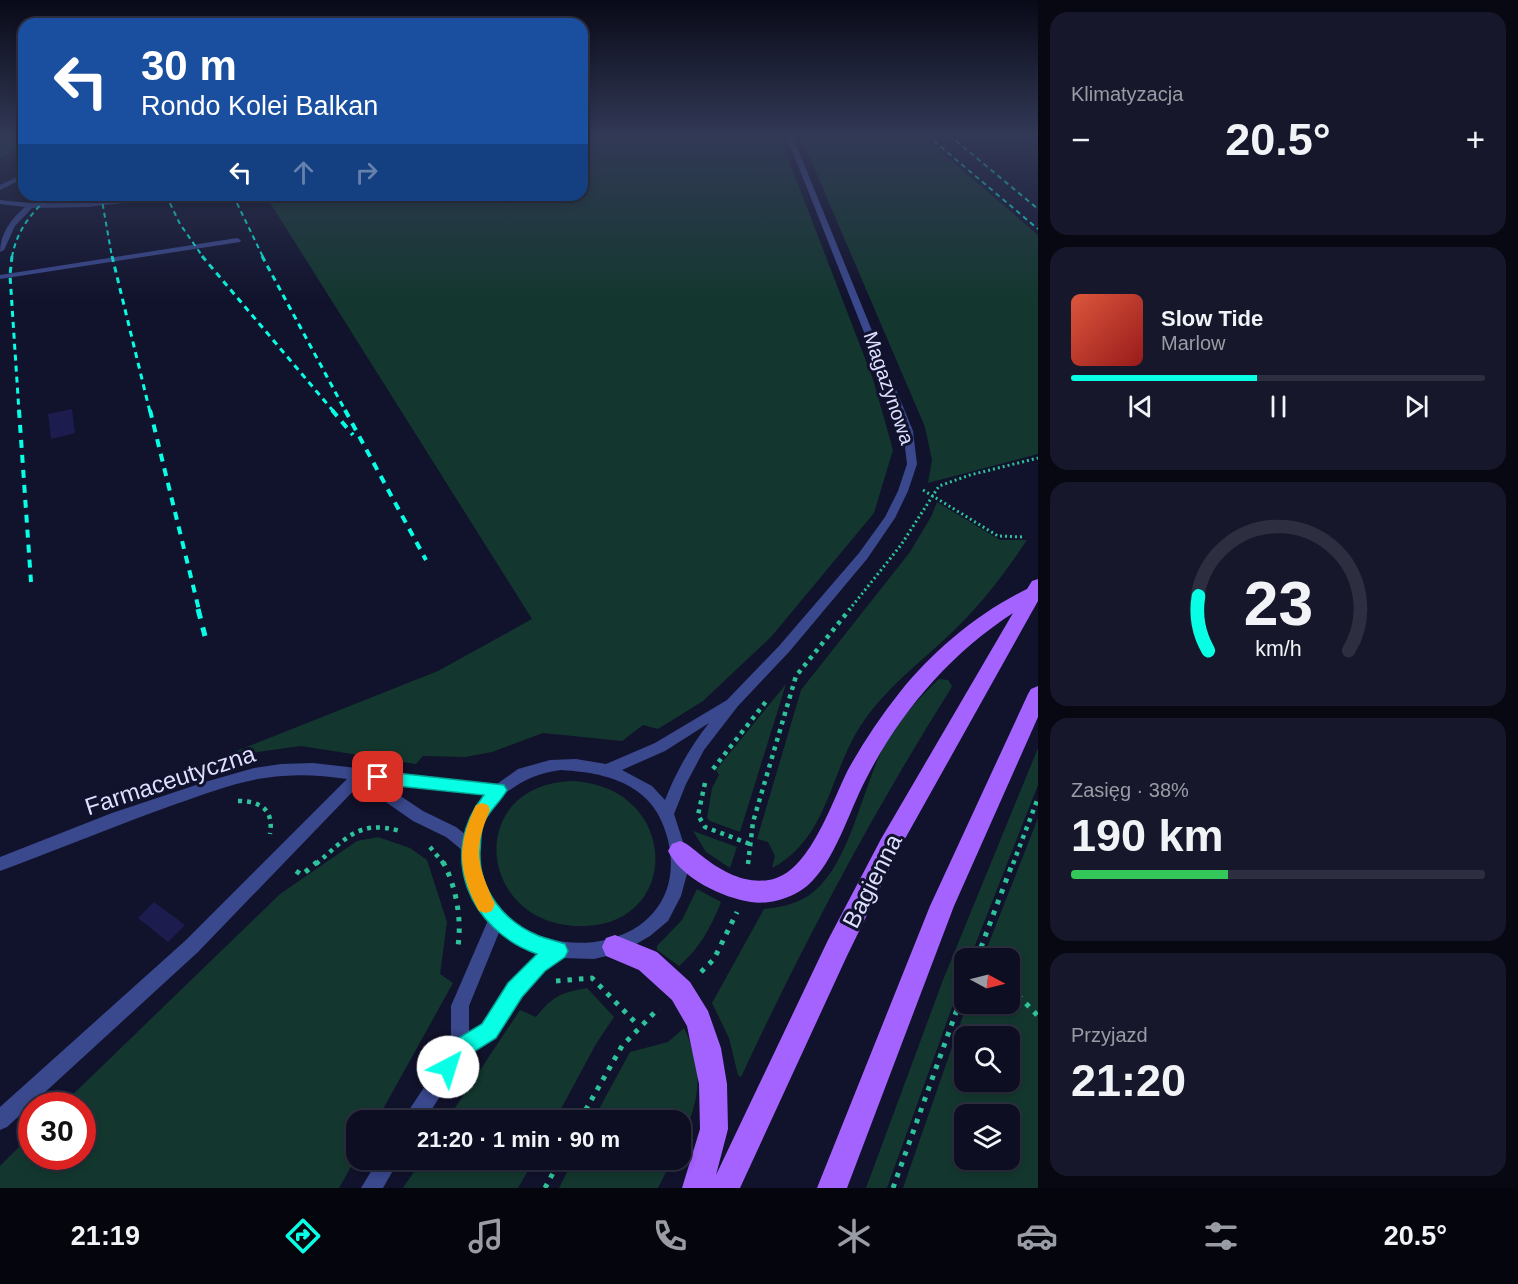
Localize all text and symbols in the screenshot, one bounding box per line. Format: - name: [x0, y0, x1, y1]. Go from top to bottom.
- icon: left: [42, 42, 120, 120]
- text: 30 m: [141, 42, 237, 89]
- text: Klimatyzacja: [1071, 83, 1183, 105]
- text: Rondo Kolei Balkan: [141, 91, 378, 121]
- text: 20.5°: [1225, 114, 1331, 165]
- text: −: [1071, 121, 1090, 158]
- text: +: [1466, 121, 1485, 158]
- icon: left: [224, 156, 257, 189]
- icon: ahead: [287, 156, 320, 189]
- icon: right: [350, 156, 383, 189]
- text: Slow Tide: [1161, 306, 1263, 331]
- street label: Magazynowa: [859, 329, 919, 448]
- text: Marlow: [1161, 332, 1225, 354]
- icon: previous: [1124, 390, 1157, 423]
- icon: pause: [1262, 390, 1295, 423]
- icon: next: [1400, 390, 1433, 423]
- text: 23: [1243, 569, 1313, 638]
- text: km/h: [1255, 637, 1301, 661]
- street label: Farmaceutyczna: [81, 740, 259, 820]
- pin: [352, 751, 403, 802]
- icon: arrive: [361, 760, 394, 793]
- text: Zasięg · 38%: [1071, 779, 1189, 801]
- text: 190 km: [1071, 810, 1224, 861]
- street label: Bagienna: [837, 829, 907, 932]
- north arrow: [954, 948, 1020, 1014]
- map controls: [954, 948, 1020, 1170]
- text: Przyjazd: [1071, 1024, 1148, 1046]
- button: search: [954, 1026, 1020, 1092]
- position arrow: [416, 1035, 480, 1099]
- text: 21:20: [1071, 1055, 1186, 1106]
- speed limit sign: 30: [18, 1092, 96, 1170]
- button: layers: [954, 1104, 1020, 1170]
- text: 21:20 · 1 min · 90 m: [417, 1127, 620, 1152]
- icon: directions: [282, 1215, 324, 1257]
- icon: music: [465, 1215, 507, 1257]
- icon: phone: [649, 1215, 691, 1257]
- icon: climate: [833, 1215, 875, 1257]
- icon: car: [1016, 1215, 1058, 1257]
- icon: filters: [1200, 1215, 1242, 1257]
- text: 21:19: [71, 1221, 140, 1251]
- text: 20.5°: [1384, 1221, 1447, 1251]

